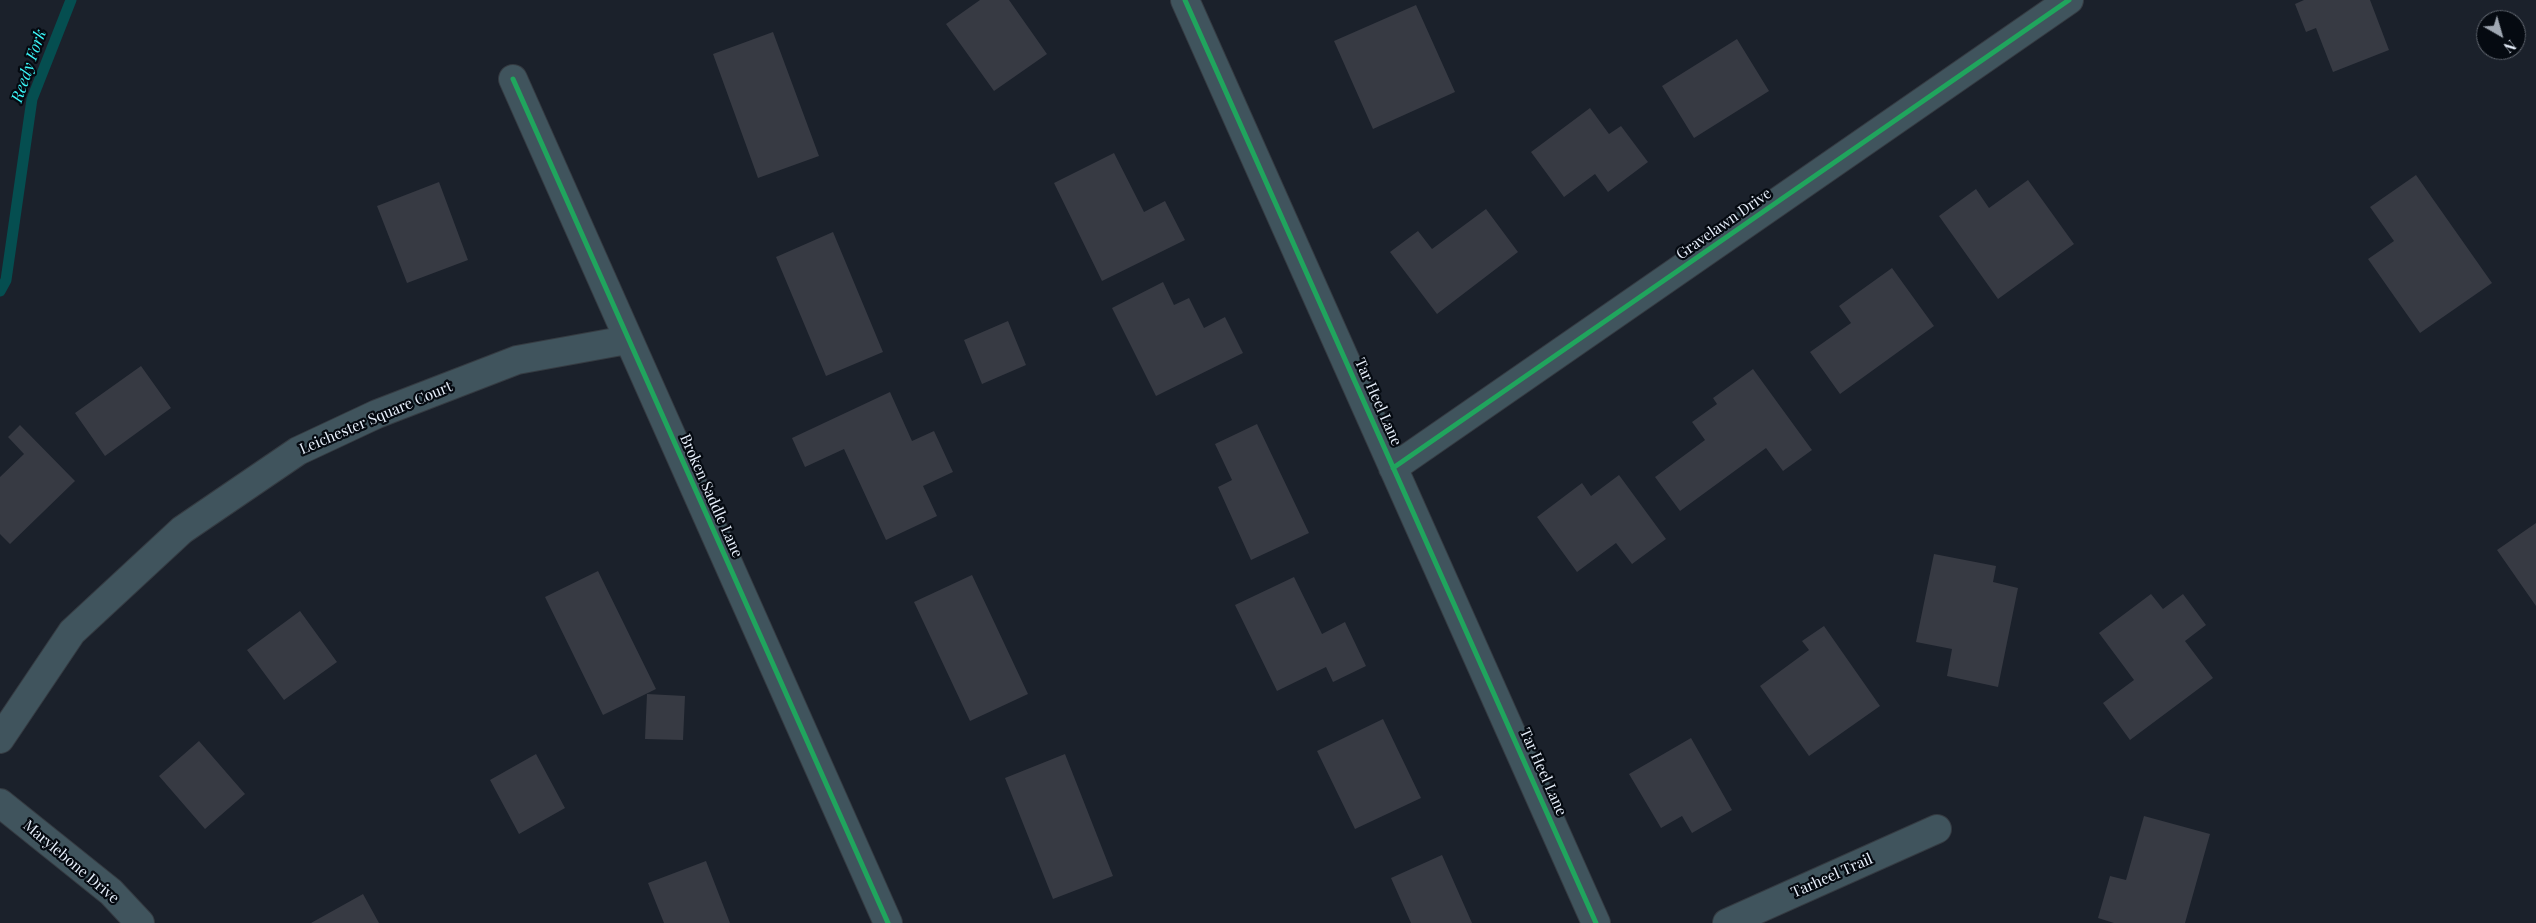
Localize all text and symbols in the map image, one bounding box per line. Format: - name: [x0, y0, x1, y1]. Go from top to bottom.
- north arrow: [2476, 10, 2526, 60]
- water label: Reedy Fork: [8, 27, 50, 105]
- text: N: [2500, 36, 2520, 57]
- street label: Gravelawn Drive: [1673, 184, 1775, 264]
- street label: Tar Heel Lane: [1351, 355, 1405, 449]
- street label: Leichester Square Court: [297, 378, 455, 458]
- street label: Broken Saddle Lane: [676, 432, 746, 560]
- street label: Tar Heel Lane: [1516, 725, 1570, 819]
- street label: Marylebone Drive: [19, 817, 123, 907]
- street label: Tarheel Trail: [1789, 850, 1875, 902]

